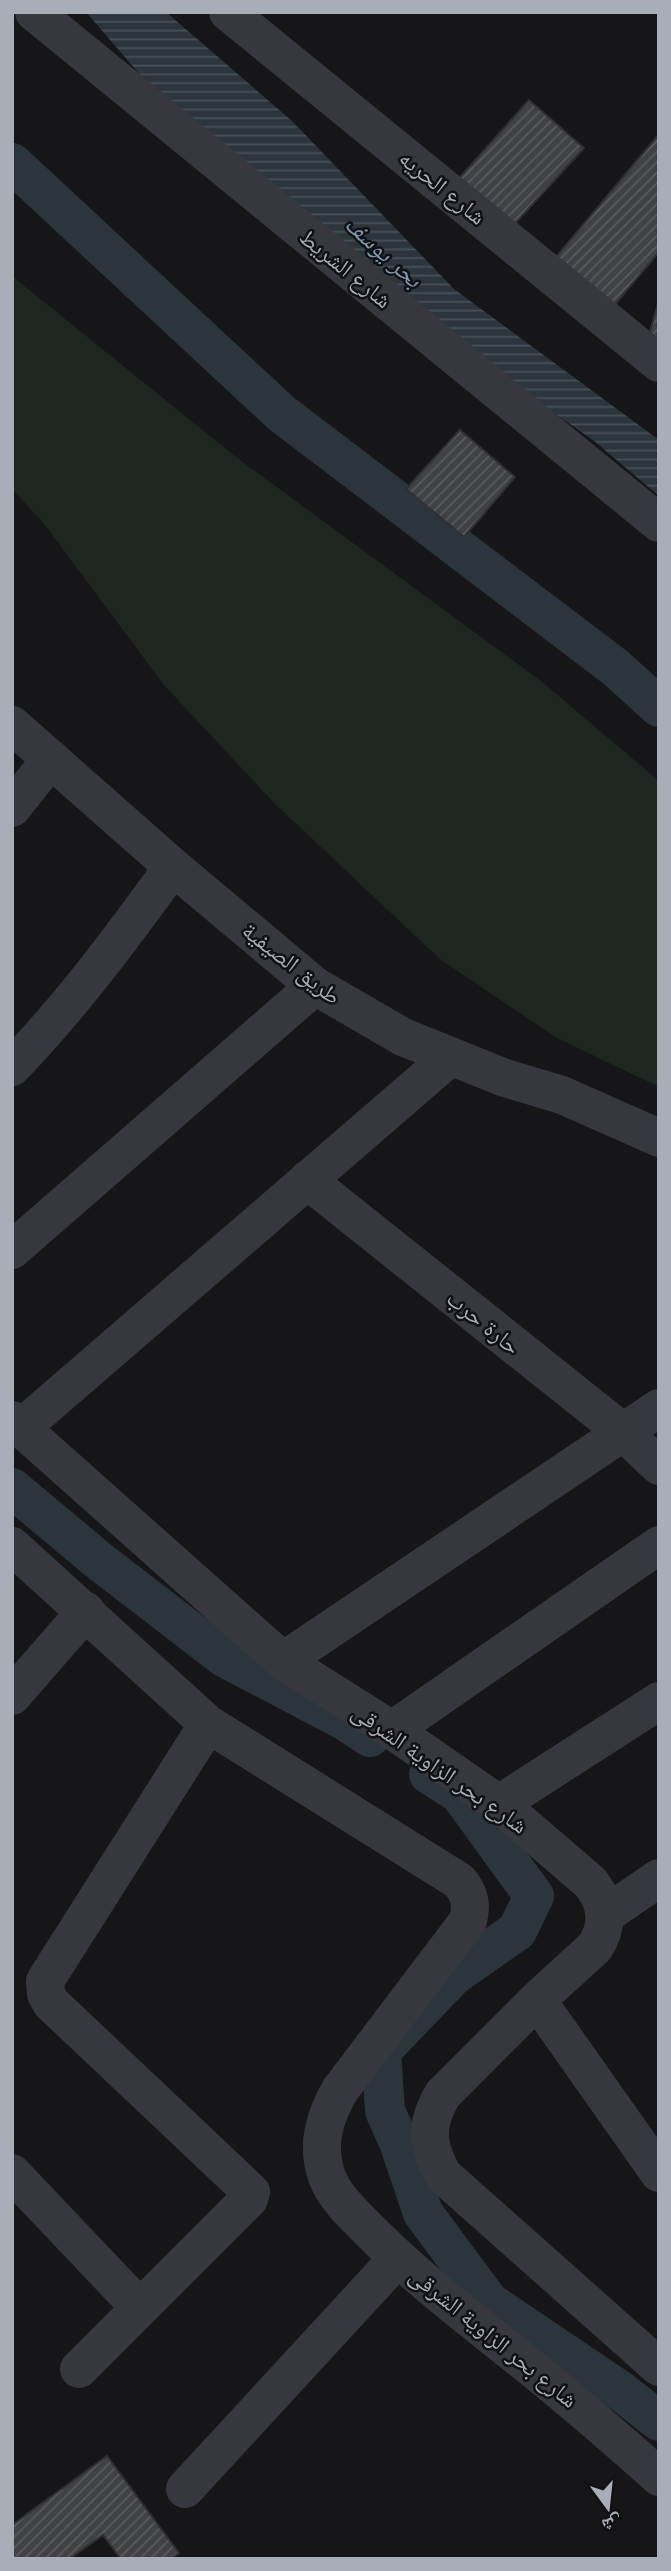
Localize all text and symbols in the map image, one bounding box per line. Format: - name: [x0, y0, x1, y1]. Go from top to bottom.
- street label: شارع الحريه: [393, 143, 492, 232]
- water label: بحر يوسف: [339, 209, 429, 294]
- street label: شارع الشريط: [293, 222, 398, 315]
- street label: طريق الصيفية: [237, 915, 347, 1011]
- street label: حارة حرب: [441, 1283, 527, 1361]
- street label: شارع بحر الزاوية الشرقى: [346, 1696, 534, 1840]
- street label: شارع بحر الزاوية الشرقى: [403, 2260, 584, 2414]
- north arrow: [573, 2473, 643, 2543]
- text: ش: [600, 2510, 625, 2539]

